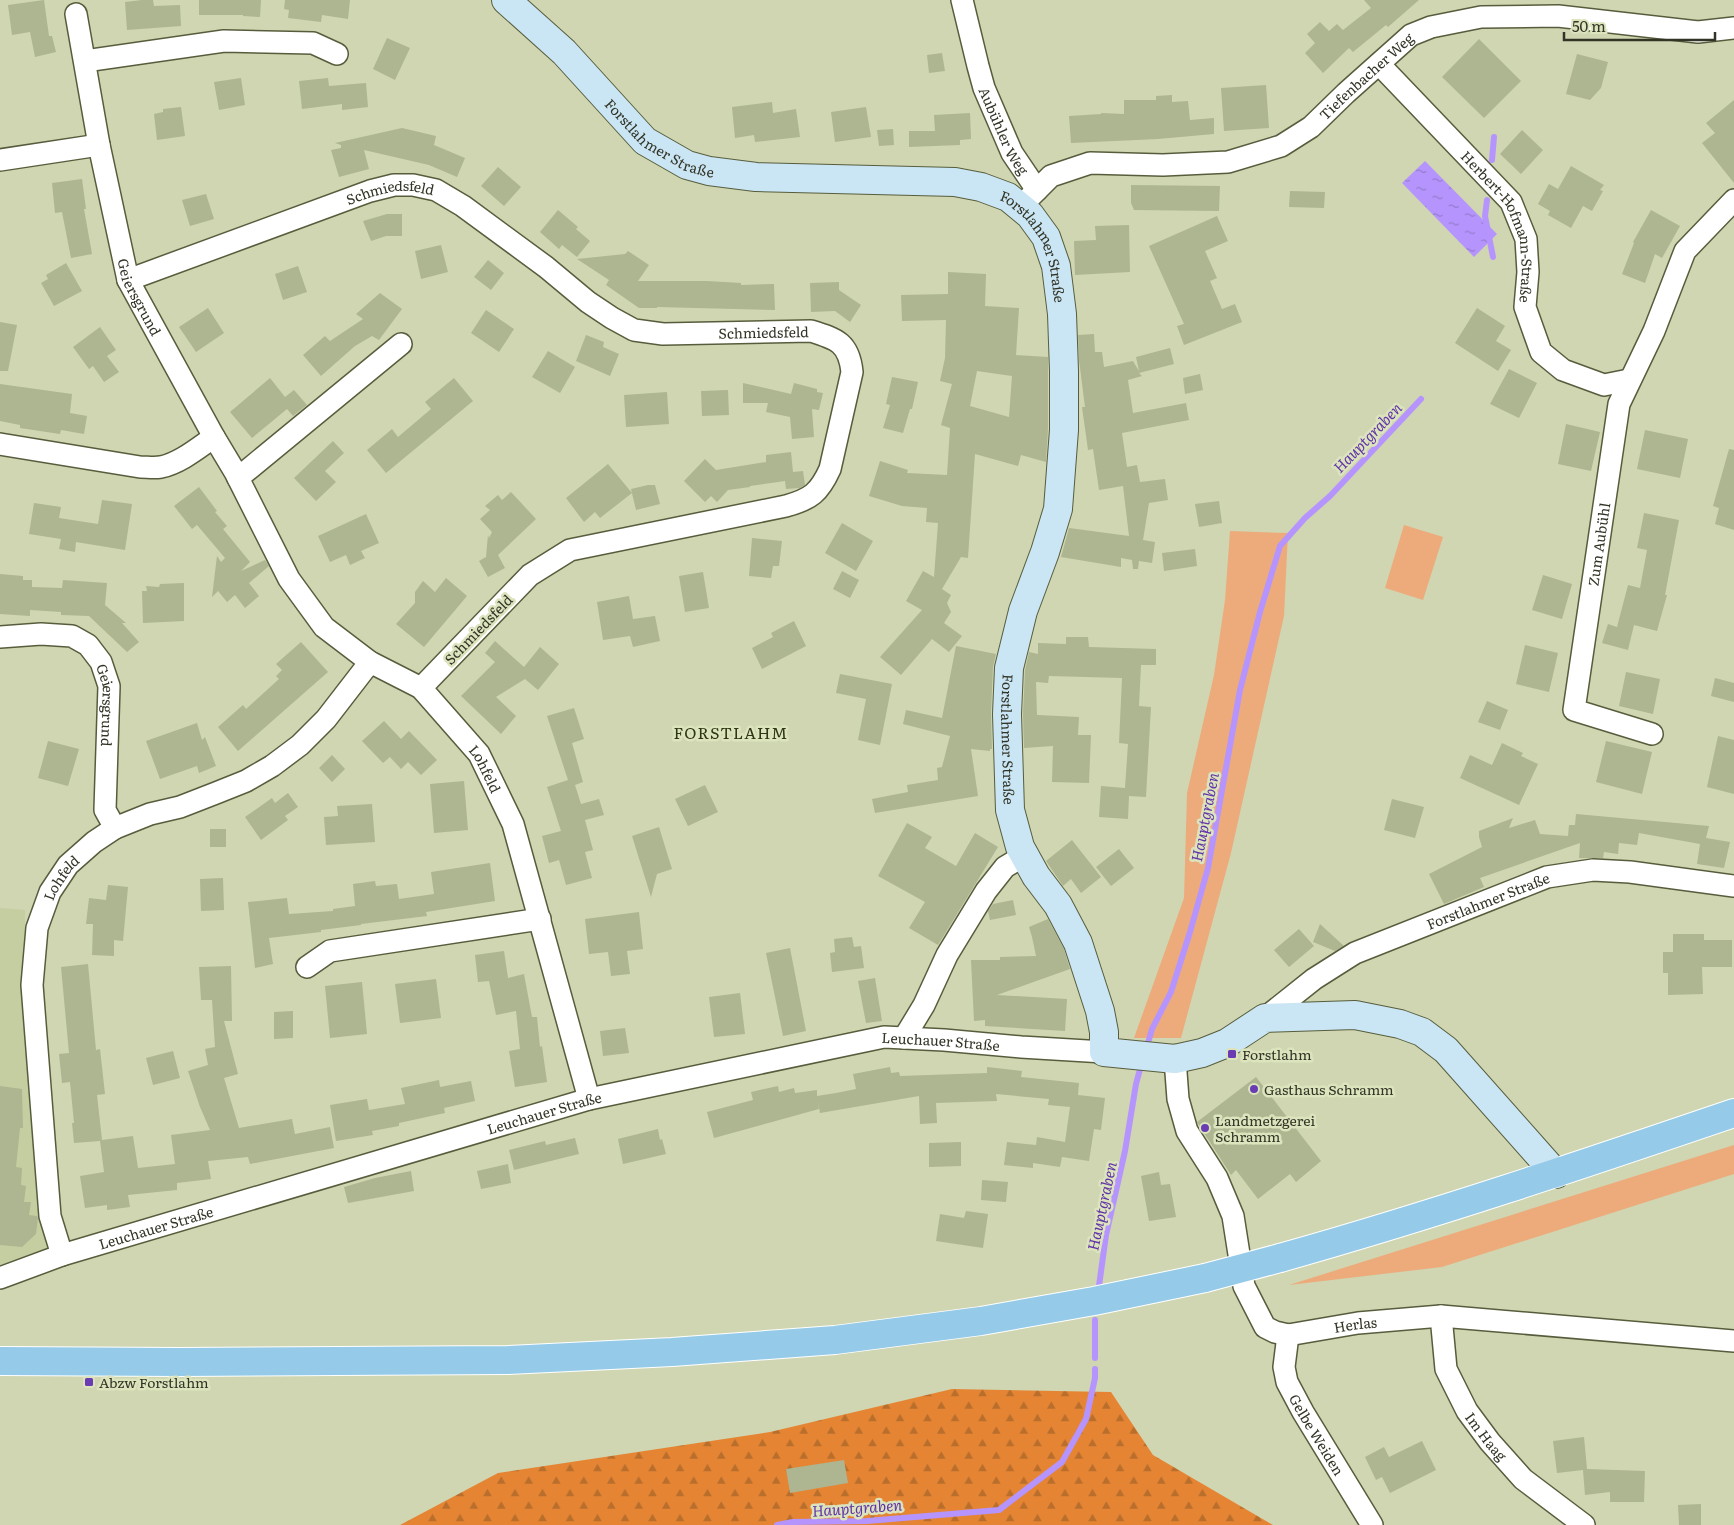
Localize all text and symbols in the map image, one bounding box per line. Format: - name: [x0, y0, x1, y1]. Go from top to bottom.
- scale bar: [1564, 10, 1715, 42]
- text: 50 m: [1572, 14, 1606, 37]
- street label: Tiefenbacher Weg: [1314, 28, 1418, 124]
- street label: Aubühler Weg: [975, 84, 1034, 179]
- street label: Forstlahmer Straße: [601, 94, 715, 182]
- street label: Herbert-Hofmann-Straße: [1457, 146, 1538, 304]
- street label: Schmiedsfeld: [343, 175, 437, 209]
- street label: Forstlahmer Straße: [998, 185, 1070, 304]
- street label: Geiersgrund: [114, 256, 167, 339]
- street label: Schmiedsfeld: [718, 321, 809, 343]
- water label: Hauptgraben: [1327, 397, 1407, 477]
- street label: Zum Aubühl: [1582, 501, 1614, 587]
- street label: Schmiedsfeld: [439, 589, 517, 668]
- street label: Geiersgrund: [92, 661, 119, 747]
- street label: Forstlahmer Straße: [997, 674, 1020, 805]
- district label: FORSTLAHM: [674, 720, 788, 744]
- street label: Lohfeld: [465, 740, 506, 796]
- water label: Hauptgraben: [1184, 770, 1224, 863]
- street label: Lohfeld: [38, 850, 83, 903]
- street label: Forstlahmer Straße: [1423, 867, 1552, 934]
- street label: Leuchauer Straße: [881, 1027, 1001, 1055]
- place label: Forstlahm: [1242, 1044, 1312, 1064]
- marker: Forstlahm: [1226, 1048, 1238, 1060]
- place label: Gasthaus Schramm: [1264, 1079, 1394, 1099]
- marker: Gasthaus Schramm: [1248, 1083, 1260, 1095]
- street label: Leuchauer Straße: [485, 1087, 603, 1139]
- place label: Landmetzgerei Schramm: [1215, 1110, 1315, 1146]
- marker: Landmetzgerei Schramm: [1199, 1122, 1211, 1134]
- water label: Hauptgraben: [1080, 1159, 1122, 1253]
- street label: Leuchauer Straße: [96, 1201, 215, 1254]
- street label: Herlas: [1332, 1311, 1378, 1337]
- place label: Abzw Forstlahm: [99, 1372, 209, 1392]
- marker: Abzw Forstlahm: [83, 1376, 95, 1388]
- street label: Gelbe Weiden: [1285, 1390, 1349, 1479]
- street label: Im Haag: [1461, 1408, 1512, 1465]
- water label: Hauptgraben: [811, 1492, 903, 1522]

